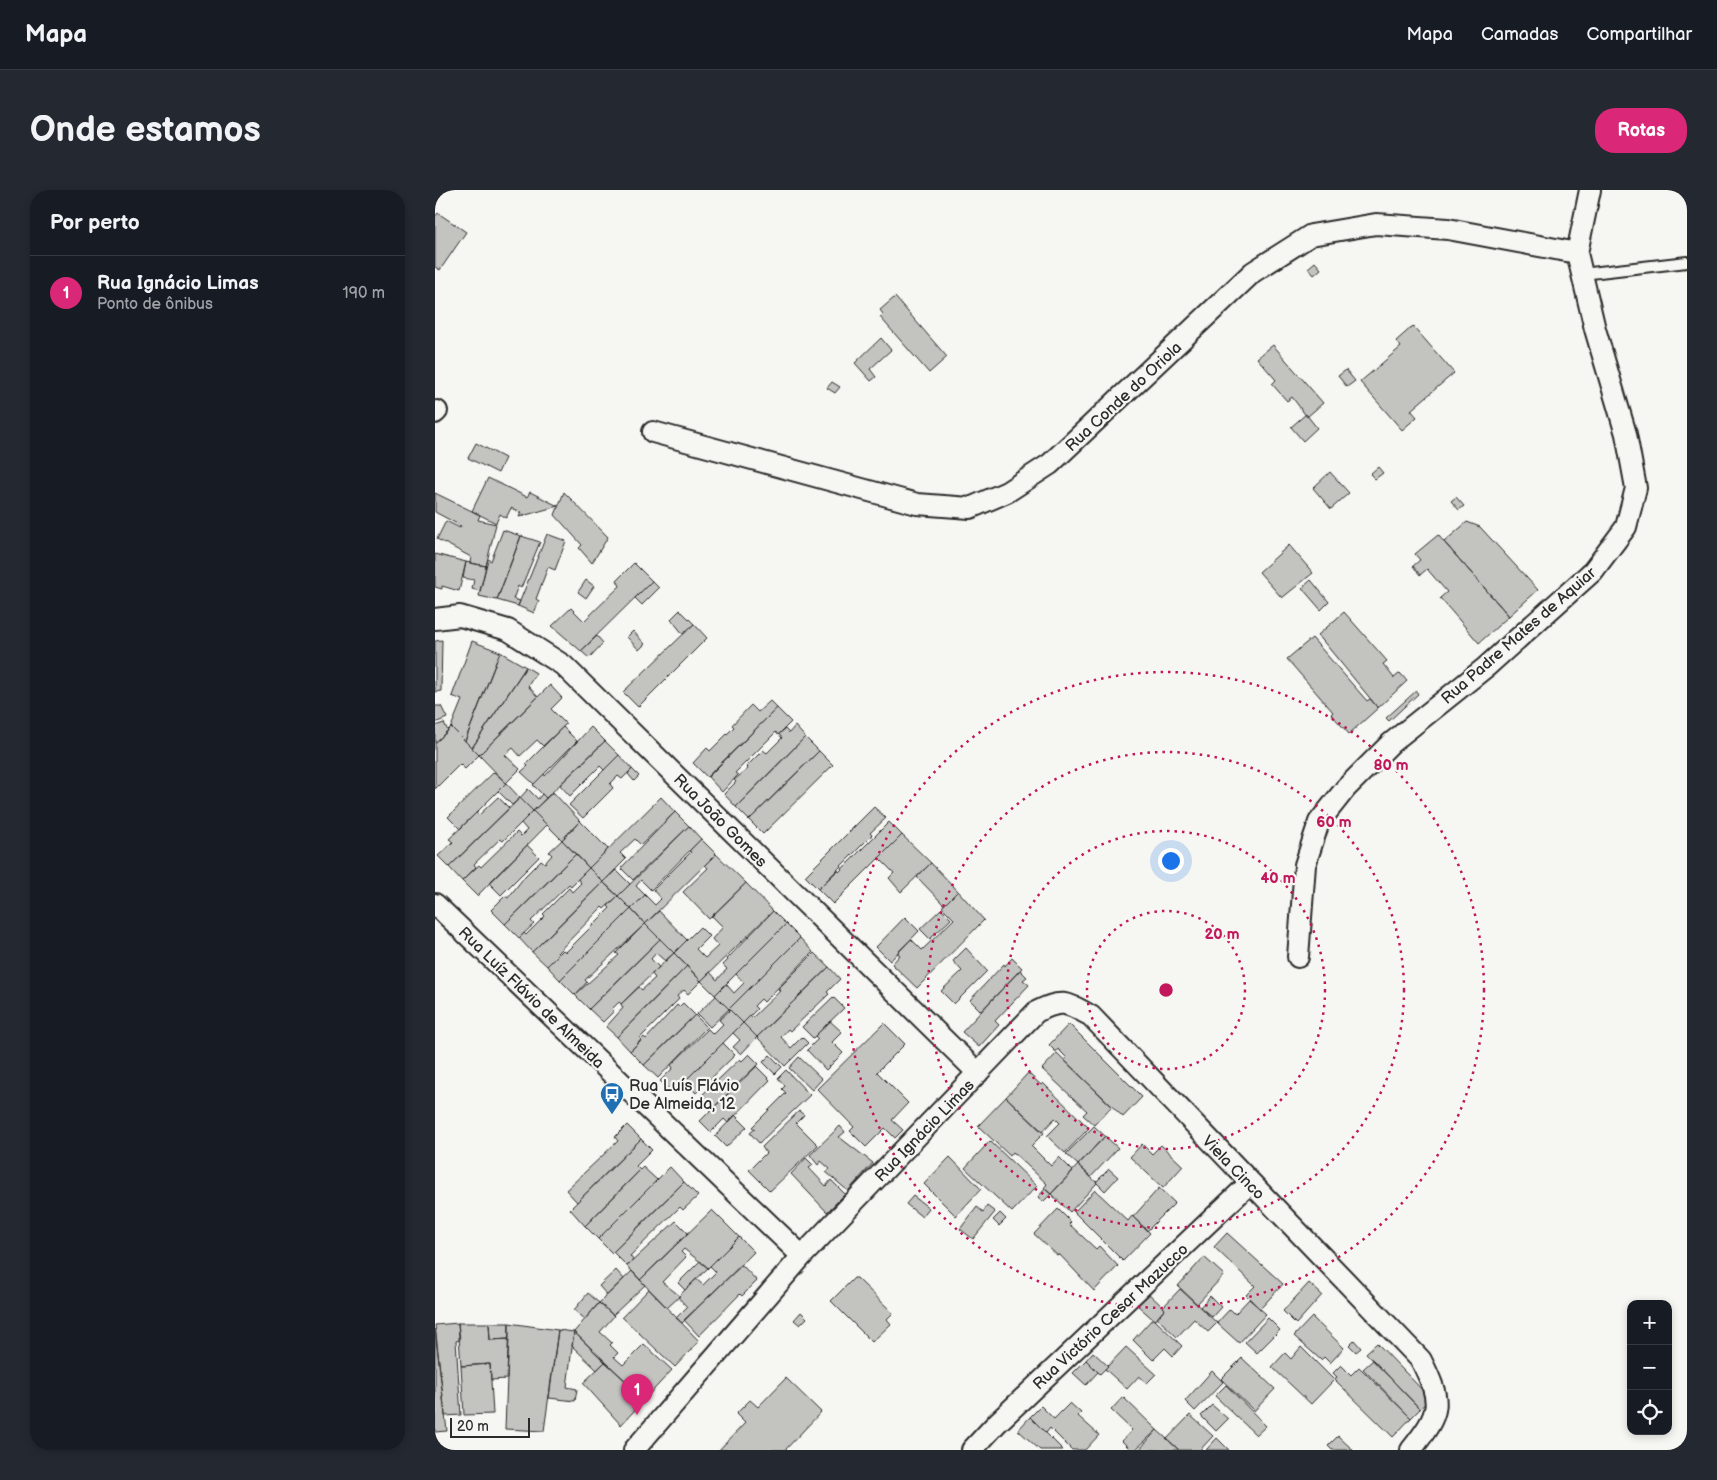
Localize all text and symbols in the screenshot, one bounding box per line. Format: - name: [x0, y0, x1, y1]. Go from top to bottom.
- text: Mapa: [25, 20, 87, 49]
- text: Mapa: [1407, 24, 1453, 45]
- text: Camadas: [1481, 24, 1558, 45]
- text: Compartilhar: [1586, 24, 1692, 45]
- button: Rotas: [1595, 108, 1687, 153]
- text: Onde estamos: [30, 109, 261, 152]
- text: Por perto: [50, 210, 140, 235]
- text: Rua Ignácio Limas: [97, 272, 259, 295]
- text: 1: [63, 284, 69, 303]
- text: 190 m: [343, 284, 385, 303]
- text: Ponto de ônibus: [97, 295, 213, 314]
- street label: Rua Conde do Oriola: [1062, 338, 1186, 456]
- street label: Rua Padre Mates de Aquiar: [1438, 564, 1600, 709]
- text: 80 m: [1373, 756, 1409, 775]
- street label: Rua João Gomes: [669, 770, 771, 872]
- text: 60 m: [1316, 813, 1352, 832]
- your location: [1158, 848, 1184, 874]
- text: 40 m: [1260, 869, 1296, 888]
- street label: Rua Luíz Flávio de Almeida: [454, 923, 608, 1073]
- text: 20 m: [1205, 925, 1240, 944]
- centre of rings: [1157, 981, 1175, 999]
- street label: Rua Ignácio Limas: [871, 1076, 979, 1186]
- place label: Rua Luís Flávio De Almeida, 12: [629, 1077, 739, 1114]
- bus stop icon: Rua Luís Flávio De Almeida, 12: [599, 1081, 625, 1115]
- street label: Viela Cinco: [1198, 1132, 1268, 1204]
- street label: Rua Victório Cesar Mazucco: [1029, 1240, 1193, 1394]
- map controls: [1627, 1300, 1672, 1435]
- button: +: [1627, 1300, 1672, 1345]
- button: −: [1627, 1345, 1672, 1390]
- pin: 1: [621, 1374, 653, 1415]
- button: locate: [1627, 1390, 1672, 1435]
- scale bar: [450, 1415, 530, 1438]
- text: 20 m: [457, 1418, 489, 1435]

